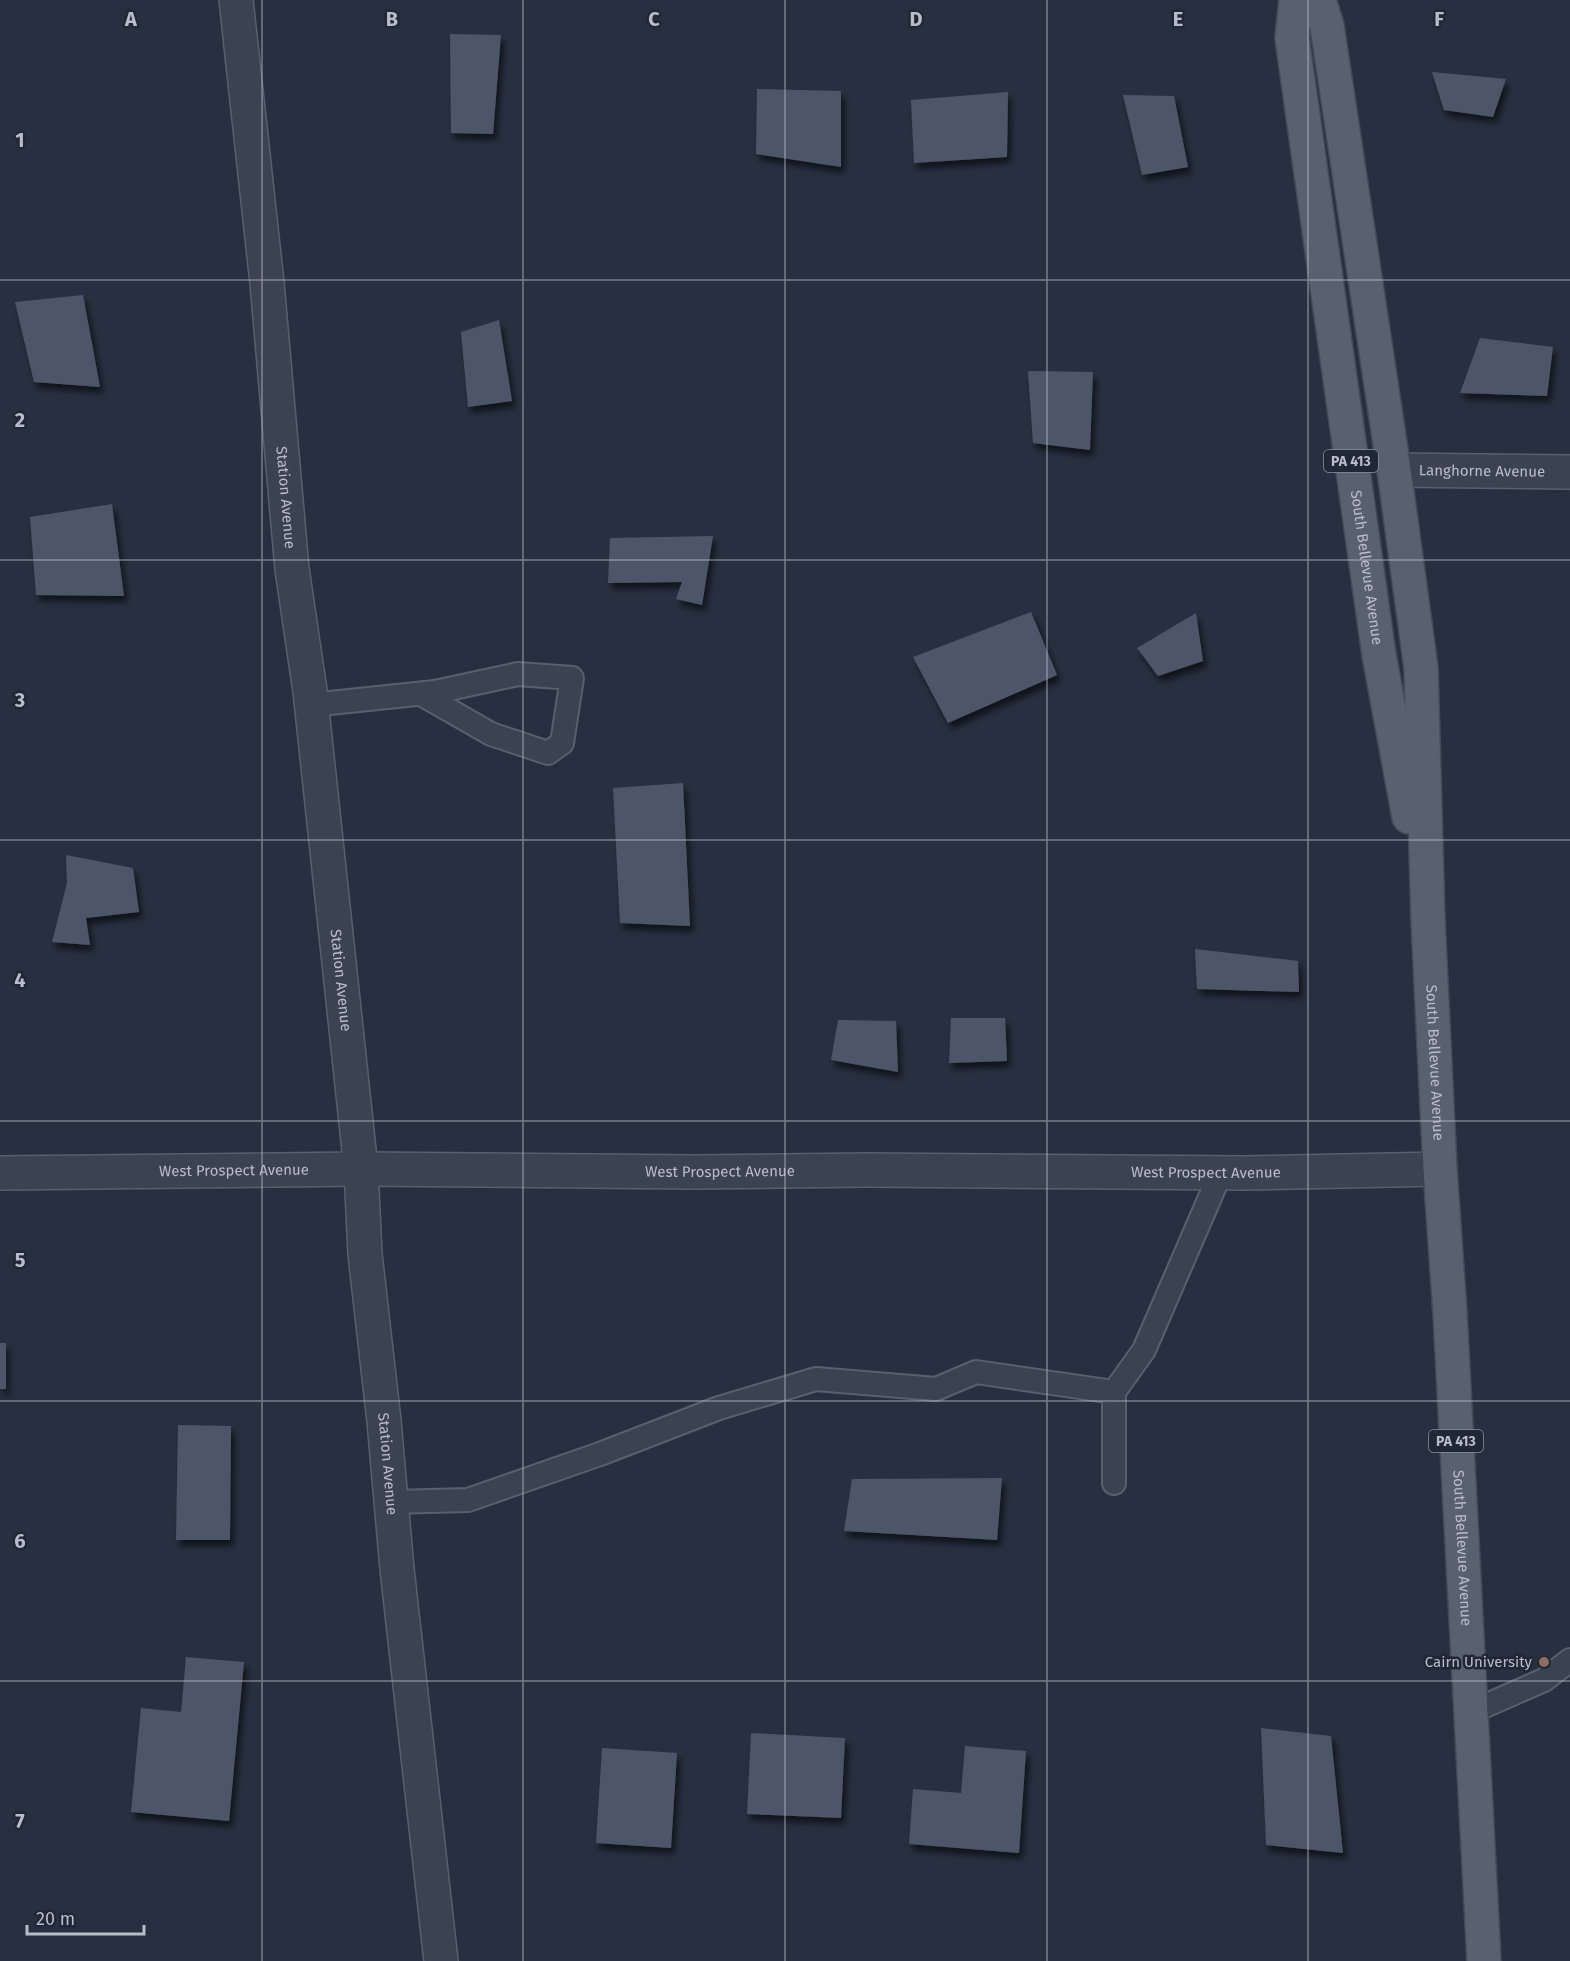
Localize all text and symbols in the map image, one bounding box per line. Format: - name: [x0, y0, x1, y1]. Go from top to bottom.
- text: A: [124, 7, 138, 31]
- text: B: [386, 7, 398, 31]
- text: C: [648, 7, 660, 31]
- text: D: [909, 7, 923, 31]
- text: E: [1173, 7, 1183, 31]
- text: F: [1434, 7, 1444, 31]
- text: 1: [15, 128, 25, 152]
- text: 2: [15, 408, 25, 432]
- street label: Station Avenue: [272, 446, 299, 549]
- road number: PA 413: [1324, 450, 1378, 472]
- street label: Langhorne Avenue: [1419, 461, 1545, 481]
- street label: South Bellevue Avenue: [1347, 489, 1386, 646]
- text: 3: [14, 688, 25, 712]
- street label: Station Avenue: [326, 928, 355, 1032]
- text: 4: [14, 968, 26, 992]
- street label: South Bellevue Avenue: [1422, 984, 1448, 1141]
- street label: West Prospect Avenue: [159, 1161, 309, 1180]
- street label: West Prospect Avenue: [645, 1162, 795, 1181]
- street label: West Prospect Avenue: [1131, 1163, 1281, 1182]
- text: 5: [15, 1248, 26, 1272]
- street label: Station Avenue: [374, 1412, 401, 1516]
- road number: PA 413: [1429, 1430, 1483, 1452]
- street label: South Bellevue Avenue: [1449, 1469, 1475, 1626]
- text: 6: [14, 1529, 26, 1553]
- place label: Cairn University: [1425, 1653, 1533, 1671]
- marker: Cairn University: [1537, 1655, 1551, 1669]
- text: 7: [15, 1809, 25, 1833]
- scale bar: [27, 1898, 144, 1936]
- text: 20 m: [36, 1908, 75, 1930]

